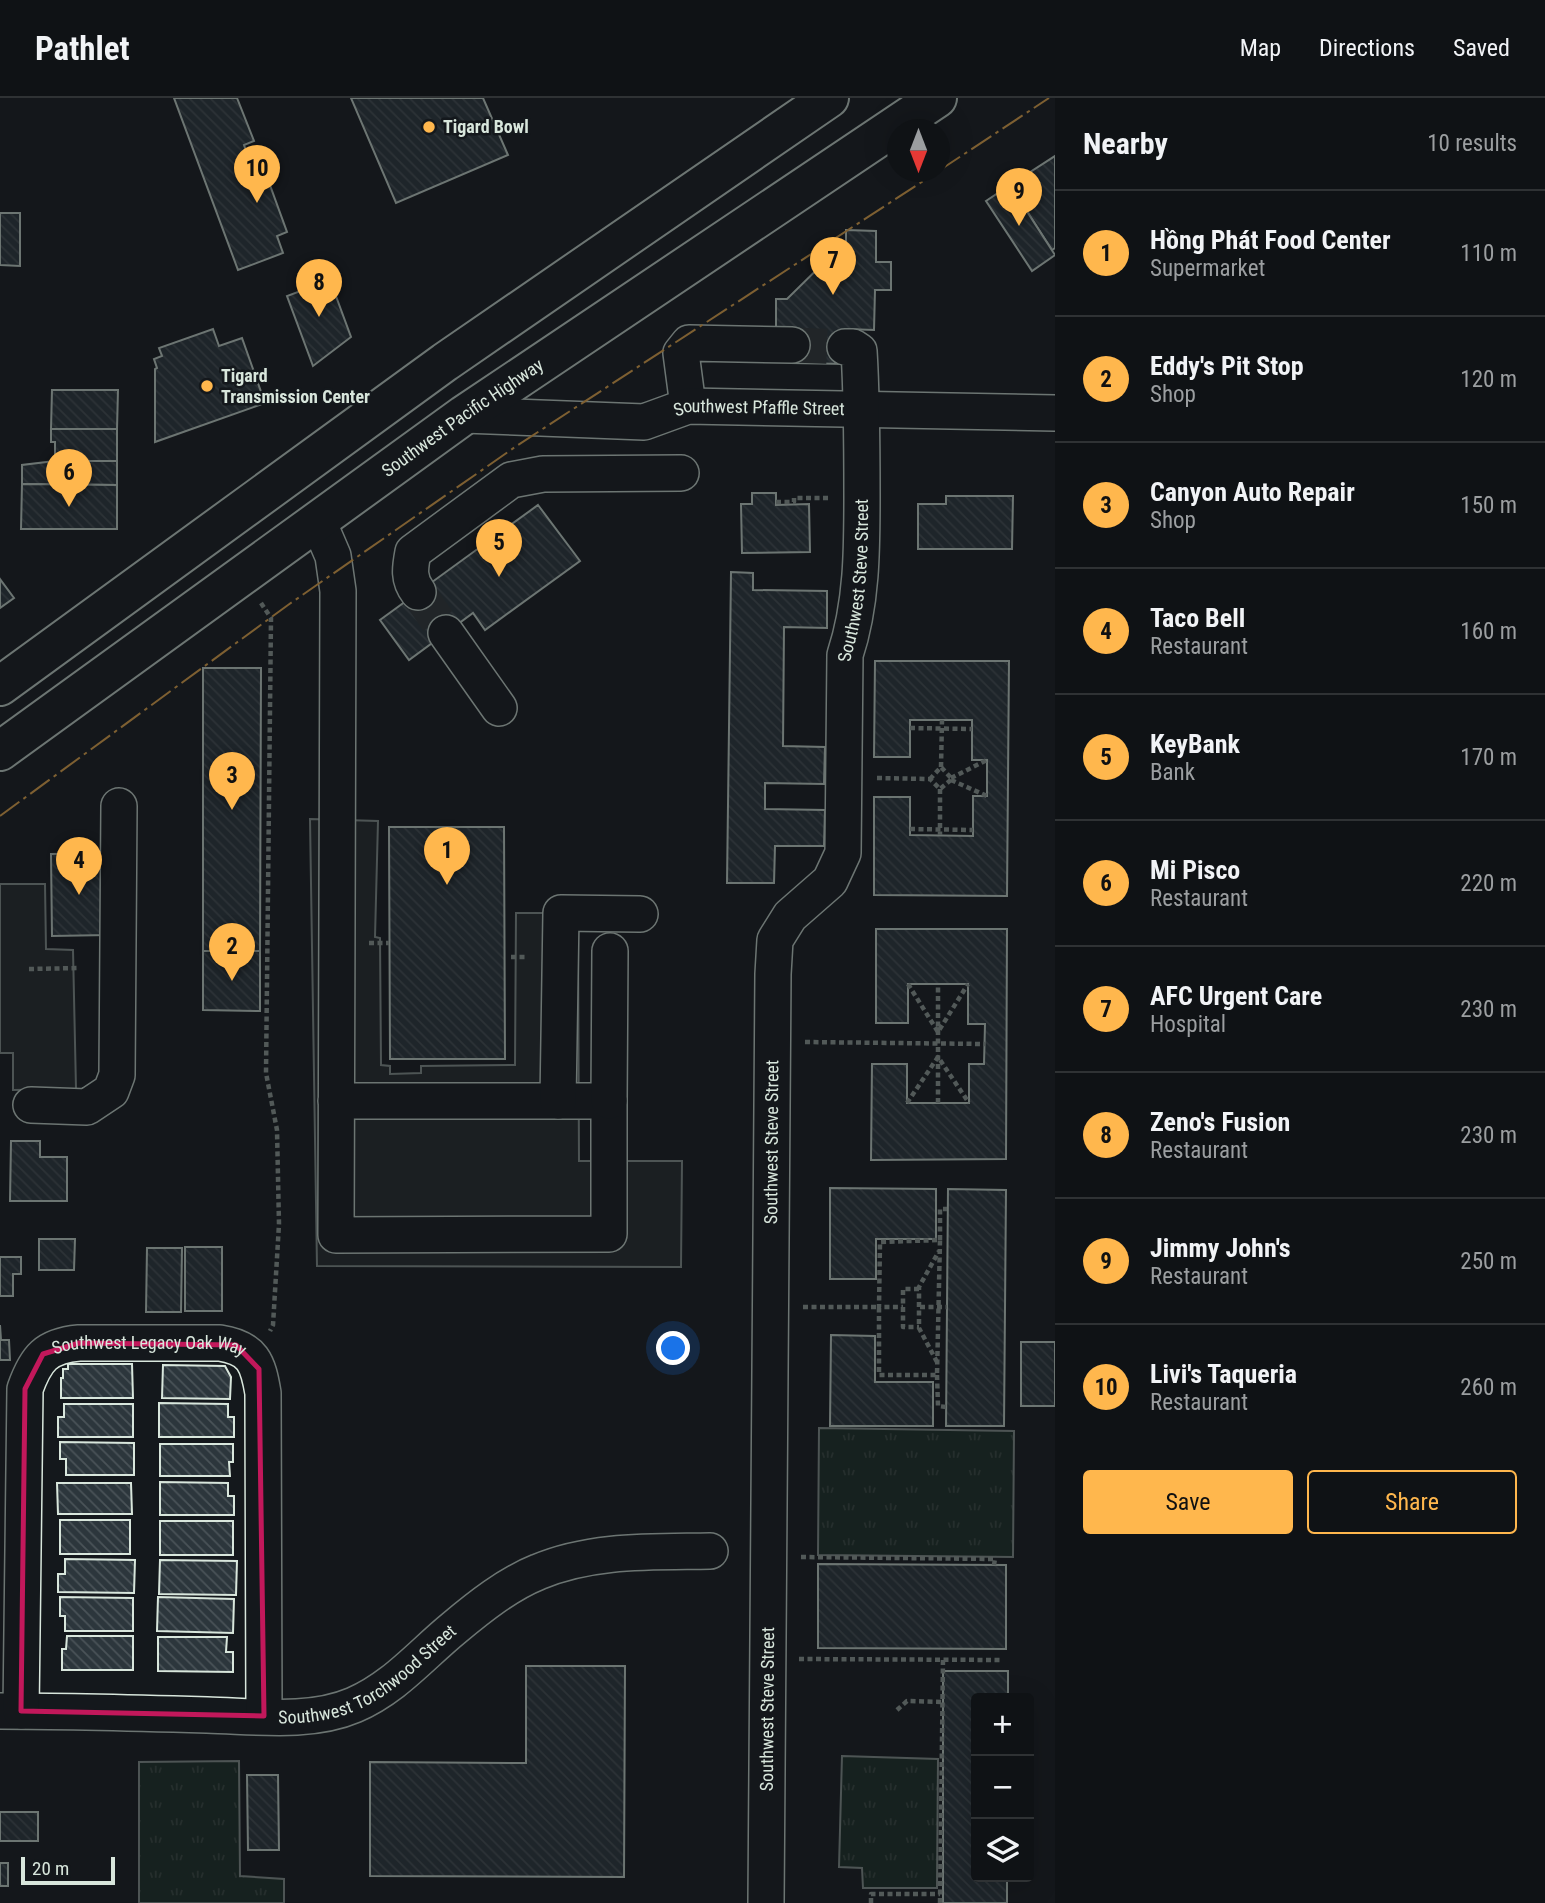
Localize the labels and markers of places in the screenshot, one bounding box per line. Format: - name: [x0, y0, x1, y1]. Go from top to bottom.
- place label: Tigard Bowl: [443, 116, 529, 137]
- marker: Tigard Bowl: [421, 119, 437, 135]
- pin: 10: [234, 145, 280, 203]
- pin: 9: [996, 168, 1042, 226]
- pin: 7: [810, 237, 856, 295]
- pin: 8: [296, 259, 342, 317]
- place label: Tigard Transmission Center: [221, 365, 370, 407]
- marker: Tigard Transmission Center: [199, 378, 215, 394]
- pin: 6: [46, 449, 92, 507]
- pin: 5: [476, 519, 522, 577]
- pin: 3: [209, 752, 255, 810]
- pin: 1: [424, 827, 470, 885]
- pin: 4: [56, 837, 102, 895]
- pin: 2: [209, 923, 255, 981]

